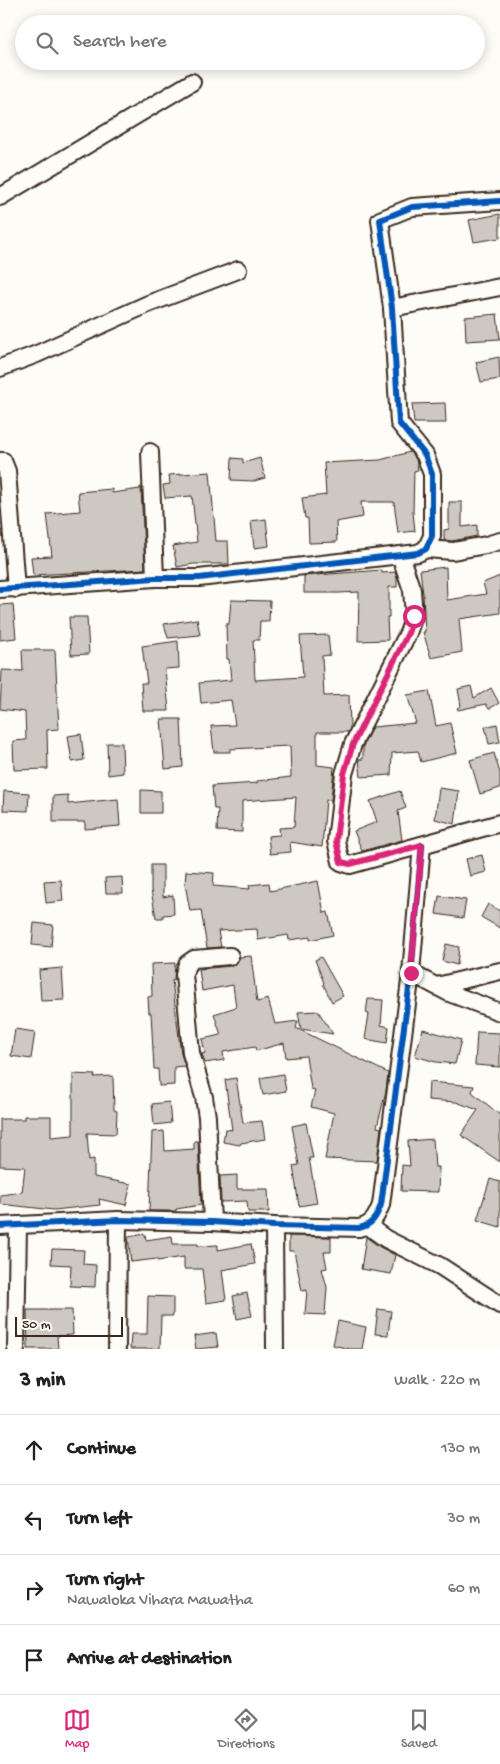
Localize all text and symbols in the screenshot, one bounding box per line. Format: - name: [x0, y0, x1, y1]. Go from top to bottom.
- search box: [15, 15, 485, 70]
- icon: search: [33, 29, 61, 57]
- text: Search here: [73, 31, 167, 54]
- route start: [403, 605, 426, 628]
- route end: [400, 962, 423, 985]
- scale bar: [15, 1314, 122, 1337]
- text: 50 m: [22, 1317, 51, 1334]
- text: 3 min: [20, 1369, 65, 1394]
- text: Walk · 220 m: [394, 1372, 480, 1391]
- icon: ahead: [20, 1436, 48, 1464]
- text: Continue: [67, 1438, 136, 1461]
- text: 130 m: [441, 1440, 480, 1459]
- icon: left: [20, 1506, 48, 1534]
- text: Turn left: [67, 1508, 131, 1531]
- text: 30 m: [447, 1510, 480, 1529]
- text: Turn right: [67, 1569, 143, 1592]
- icon: right: [20, 1576, 48, 1604]
- text: 60 m: [448, 1580, 480, 1599]
- text: Nawaloka Vihara Mawatha: [67, 1592, 253, 1611]
- icon: arrive: [20, 1646, 48, 1674]
- text: Arrive at destination: [67, 1648, 231, 1671]
- tab: Map: [63, 1706, 91, 1753]
- tab: Directions: [218, 1706, 275, 1753]
- tab: Saved: [401, 1706, 437, 1753]

